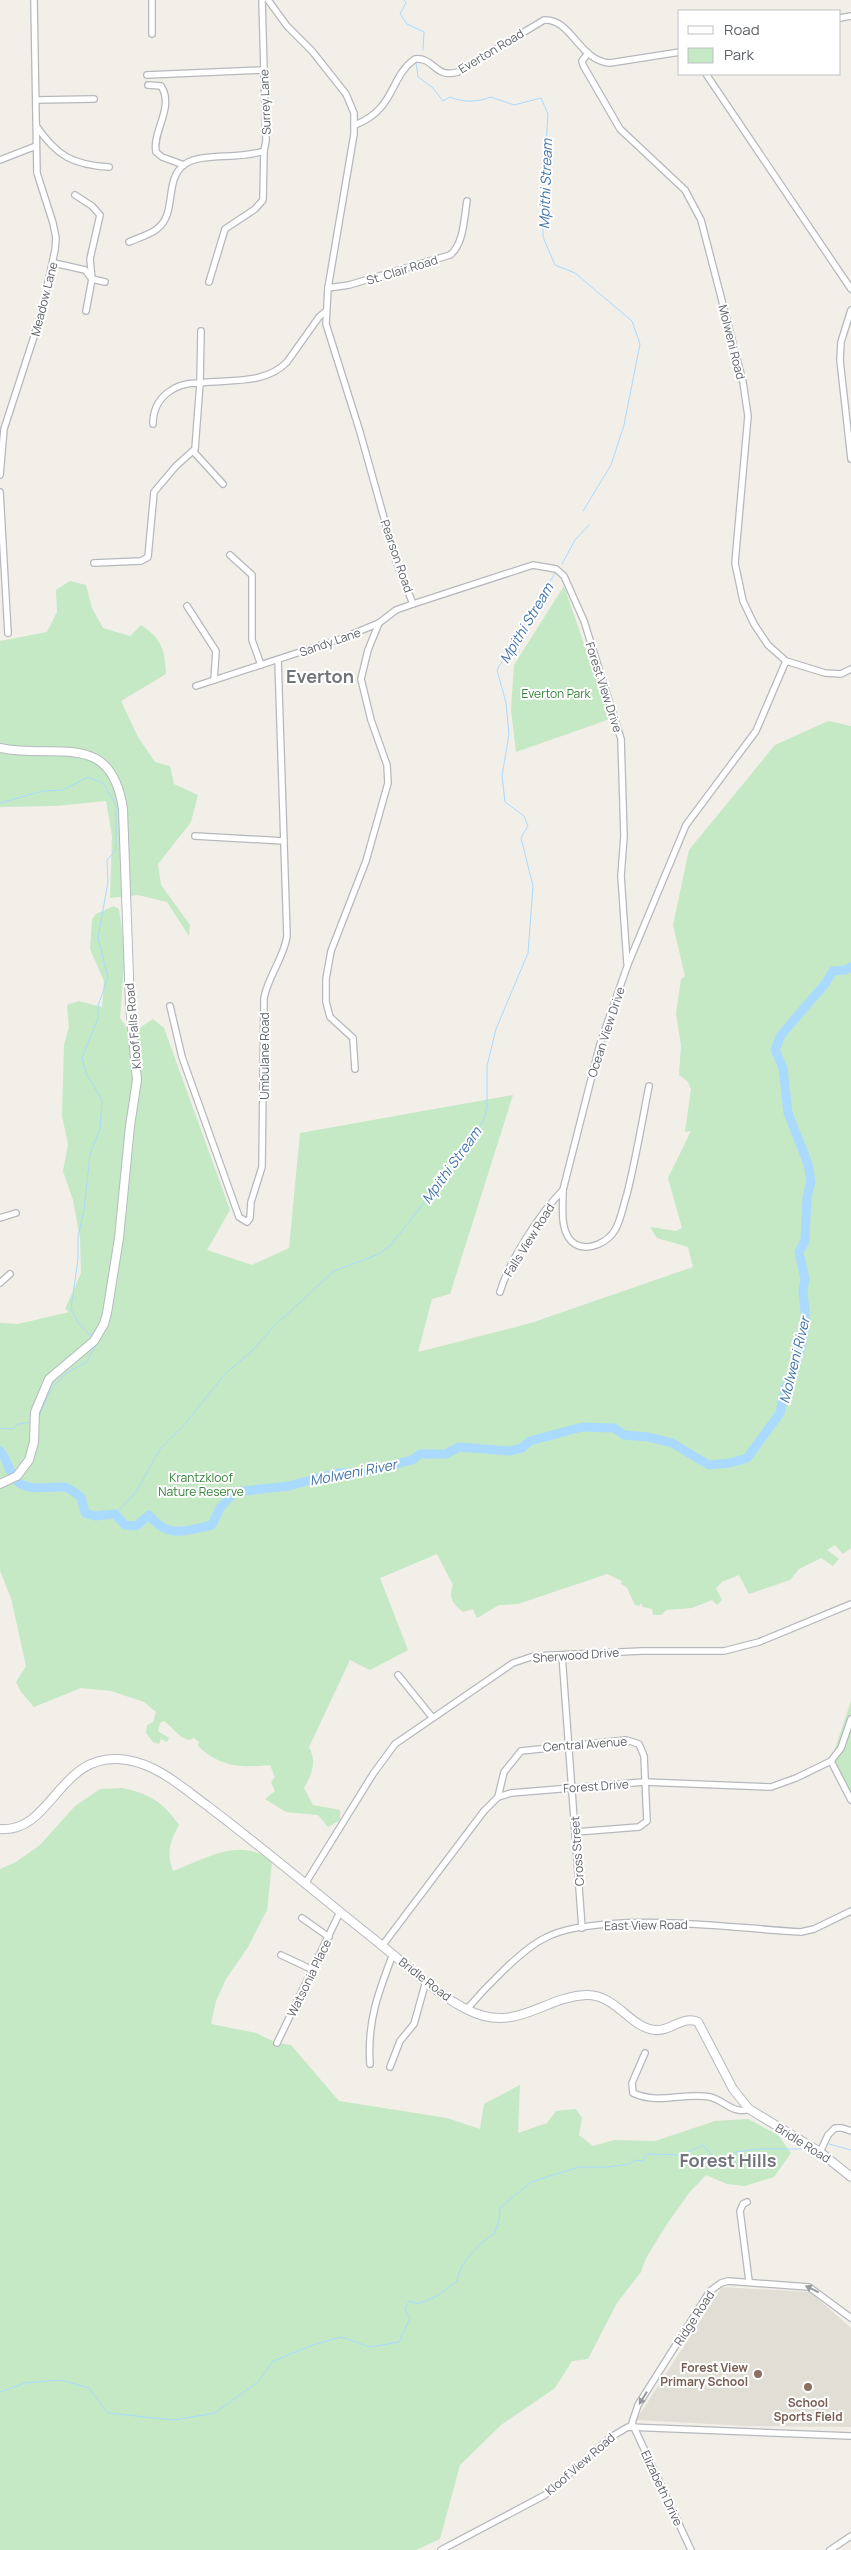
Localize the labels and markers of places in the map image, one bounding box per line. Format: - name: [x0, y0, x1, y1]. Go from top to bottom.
- place label: Forest View Primary School: [660, 2359, 748, 2390]
- marker: Forest View Primary School: [752, 2368, 764, 2380]
- marker: School Sports Field: [802, 2381, 814, 2393]
- place label: School Sports Field: [773, 2394, 843, 2425]

